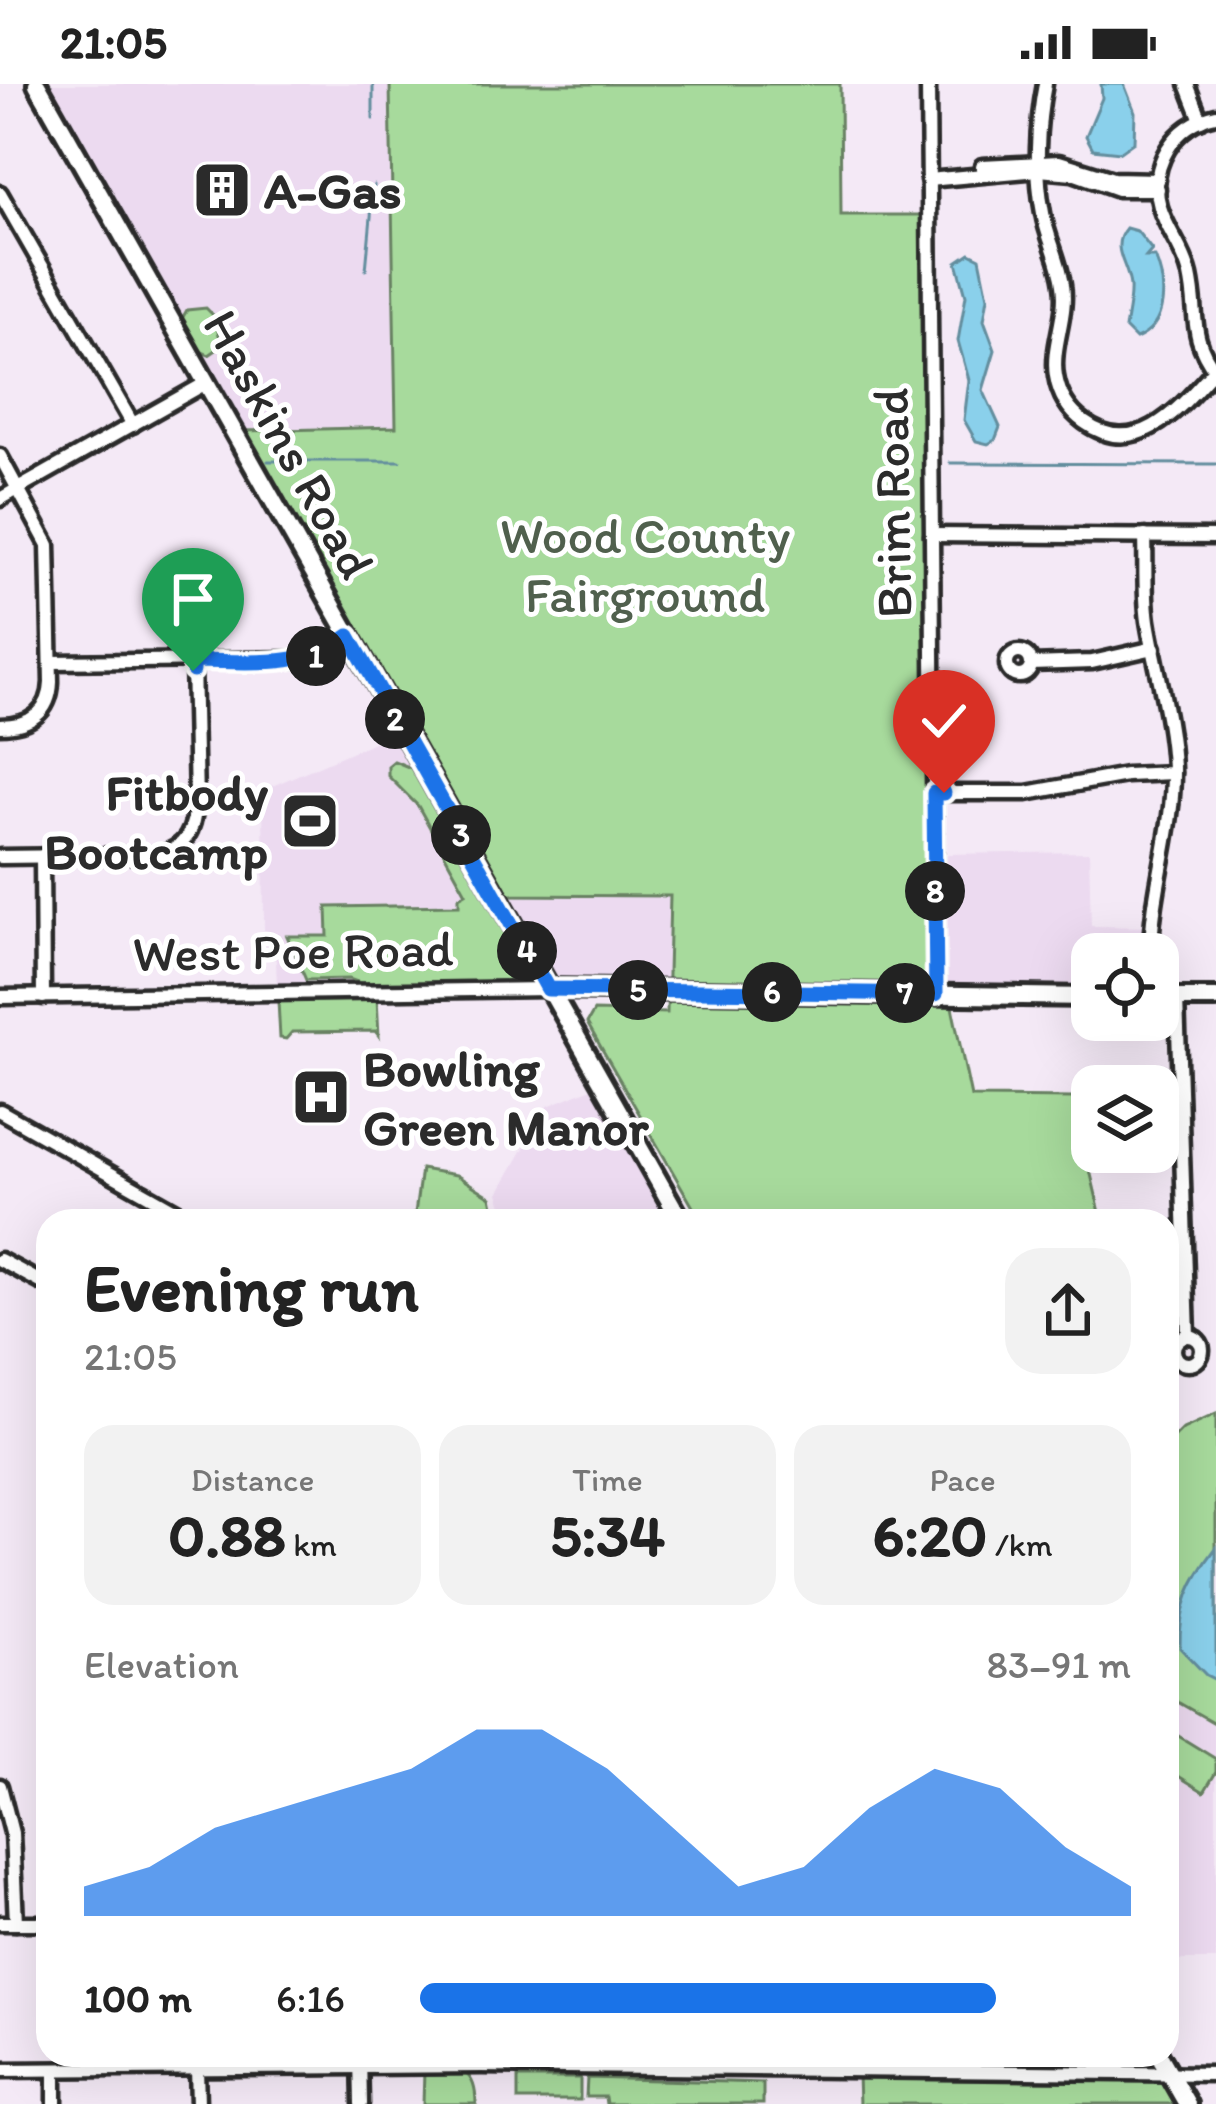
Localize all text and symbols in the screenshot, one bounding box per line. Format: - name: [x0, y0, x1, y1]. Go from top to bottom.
- text: 21:05: [60, 15, 167, 69]
- building icon: A-Gas: [191, 159, 253, 221]
- place label: A-Gas: [264, 160, 402, 221]
- street label: Haskins Road: [190, 299, 388, 589]
- street label: Brim Road: [859, 387, 925, 619]
- park label: Wood County Fairground: [500, 505, 790, 625]
- pin: [142, 548, 244, 671]
- icon: arrive: [160, 566, 226, 632]
- pin: 1: [286, 626, 346, 686]
- text: 1: [308, 636, 324, 675]
- pin: [893, 670, 995, 793]
- icon: check: [911, 688, 977, 754]
- pin: 2: [365, 689, 425, 749]
- text: 2: [386, 699, 404, 738]
- place label: Fitbody Bootcamp: [44, 762, 268, 882]
- sports icon: Fitbody Bootcamp: [279, 790, 341, 852]
- pin: 3: [431, 805, 491, 865]
- text: 3: [452, 815, 470, 854]
- pin: 8: [905, 861, 965, 921]
- text: 8: [926, 871, 944, 910]
- street label: West Poe Road: [132, 918, 454, 984]
- pin: 4: [497, 921, 557, 981]
- text: 4: [517, 931, 537, 970]
- map controls: [1071, 933, 1179, 1173]
- button: locate: [1071, 933, 1179, 1041]
- pin: 5: [608, 960, 668, 1020]
- pin: 6: [742, 962, 802, 1022]
- pin: 7: [875, 963, 935, 1023]
- text: 5: [629, 970, 647, 1009]
- text: 6: [763, 972, 781, 1011]
- text: 7: [897, 973, 913, 1012]
- place label: Bowling Green Manor: [363, 1038, 649, 1158]
- button: layers: [1071, 1065, 1179, 1173]
- hospital icon: Bowling Green Manor: [290, 1066, 352, 1128]
- text: Evening run: [84, 1248, 419, 1328]
- button: share: [1005, 1248, 1131, 1374]
- text: 21:05: [84, 1333, 177, 1380]
- text: Distance: [191, 1460, 314, 1499]
- text: Time: [572, 1460, 643, 1499]
- text: Pace: [929, 1460, 996, 1499]
- text: 0.88: [168, 1499, 286, 1571]
- text: 5:34: [550, 1499, 665, 1571]
- text: 6:20: [873, 1499, 988, 1571]
- text: km: [286, 1525, 337, 1564]
- text: /km: [988, 1525, 1052, 1564]
- text: Elevation: [84, 1641, 239, 1688]
- text: 83–91 m: [987, 1641, 1131, 1688]
- text: 100 m: [84, 1975, 192, 2022]
- text: 6:16: [276, 1975, 345, 2022]

